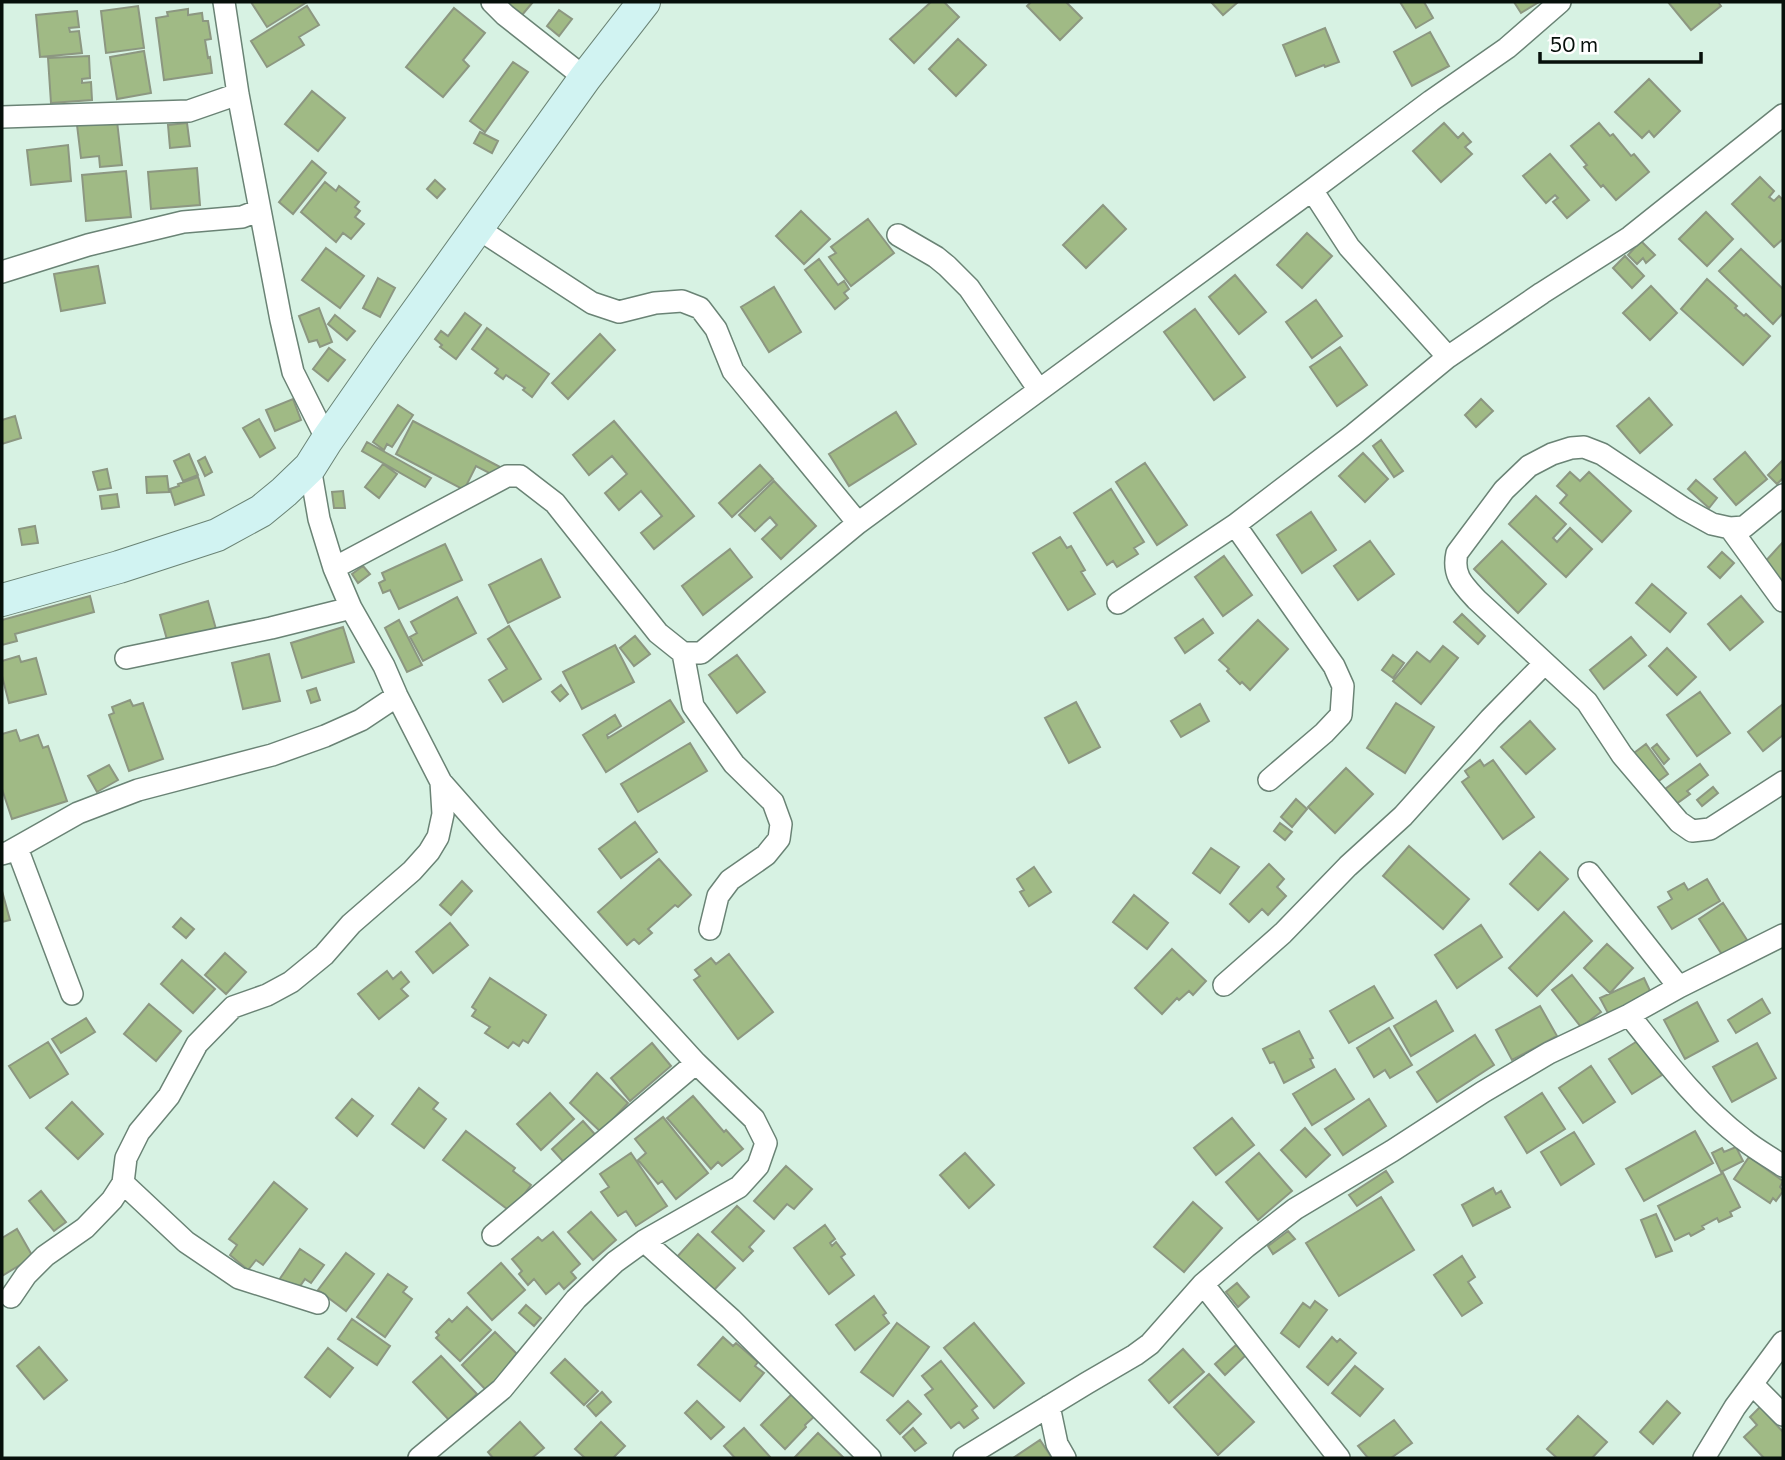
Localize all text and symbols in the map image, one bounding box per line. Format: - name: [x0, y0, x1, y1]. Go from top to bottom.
- scale bar: [1540, 21, 1701, 65]
- text: 50 m: [1550, 31, 1598, 56]

